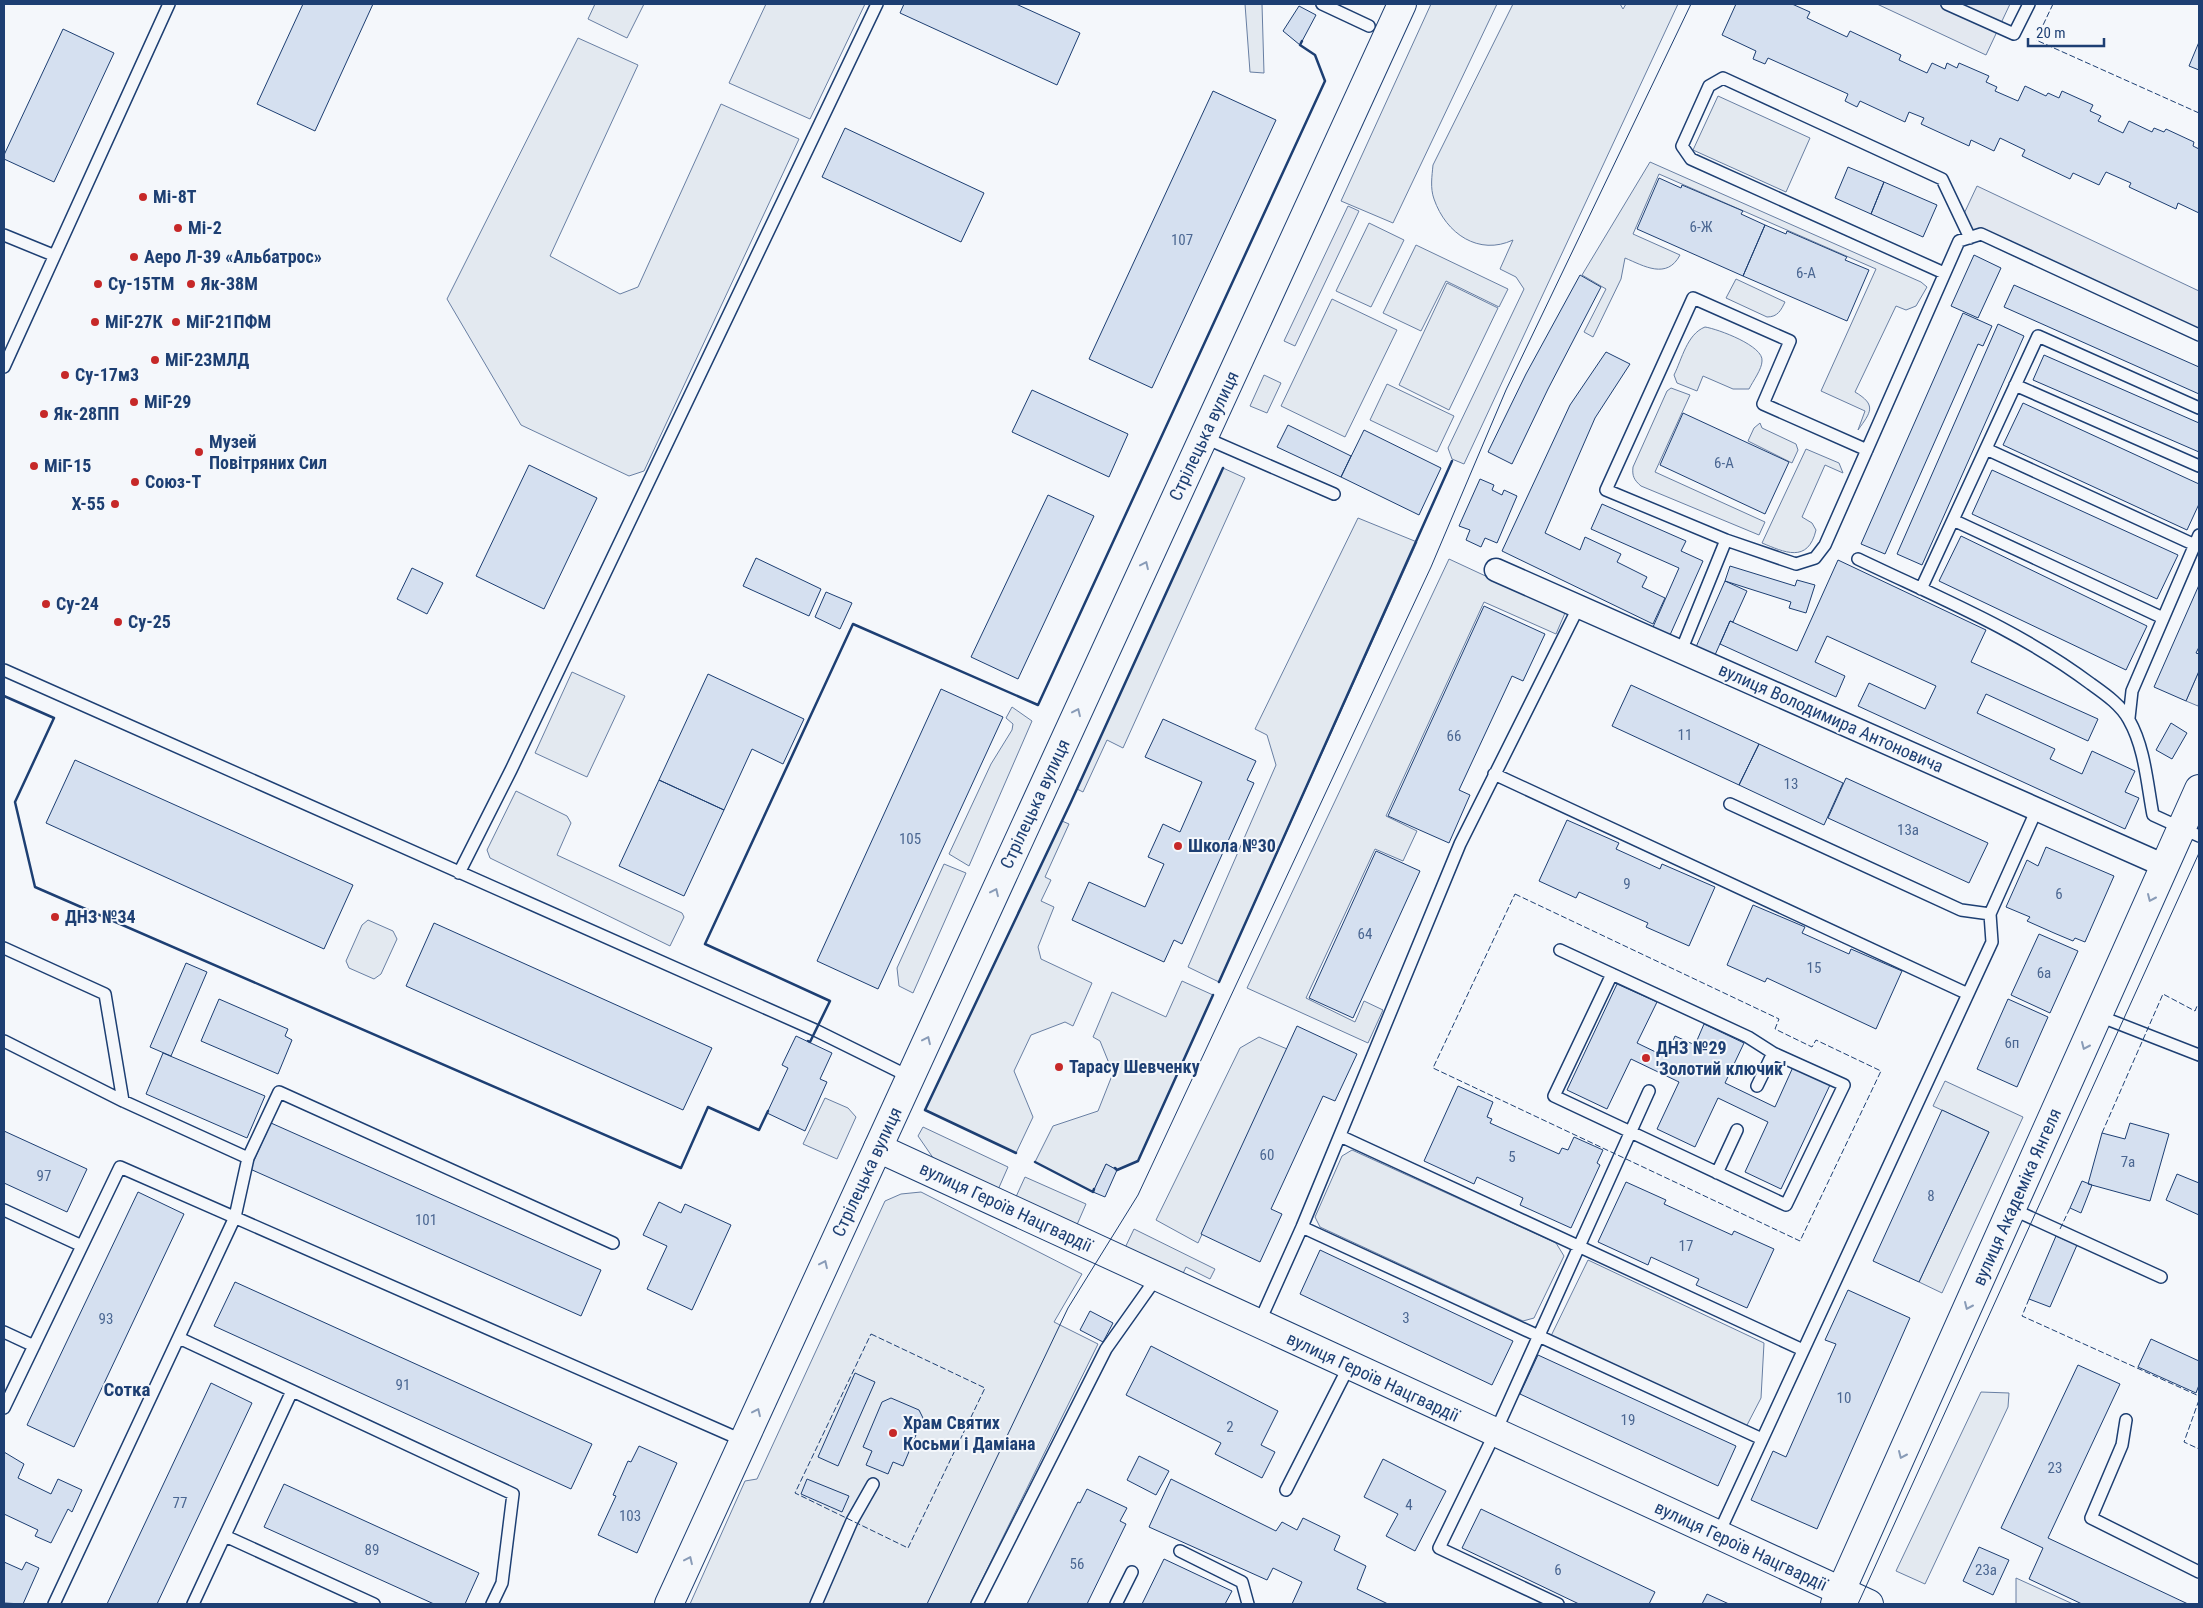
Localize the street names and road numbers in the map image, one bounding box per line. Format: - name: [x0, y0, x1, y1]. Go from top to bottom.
- street label: Стрілецька вулиця: [1164, 368, 1243, 504]
- street label: вулиця Володимира Антоновича: [1716, 658, 1947, 777]
- street label: Стрілецька вулиця: [995, 736, 1074, 872]
- street label: Стрілецька вулиця: [827, 1104, 906, 1240]
- street label: вулиця Академіка Янгеля: [1968, 1105, 2065, 1289]
- street label: вулиця Героїв Нацгвардії: [917, 1157, 1097, 1256]
- street label: вулиця Героїв Нацгвардії: [1284, 1327, 1464, 1426]
- street label: вулиця Героїв Нацгвардії: [1652, 1496, 1832, 1595]

